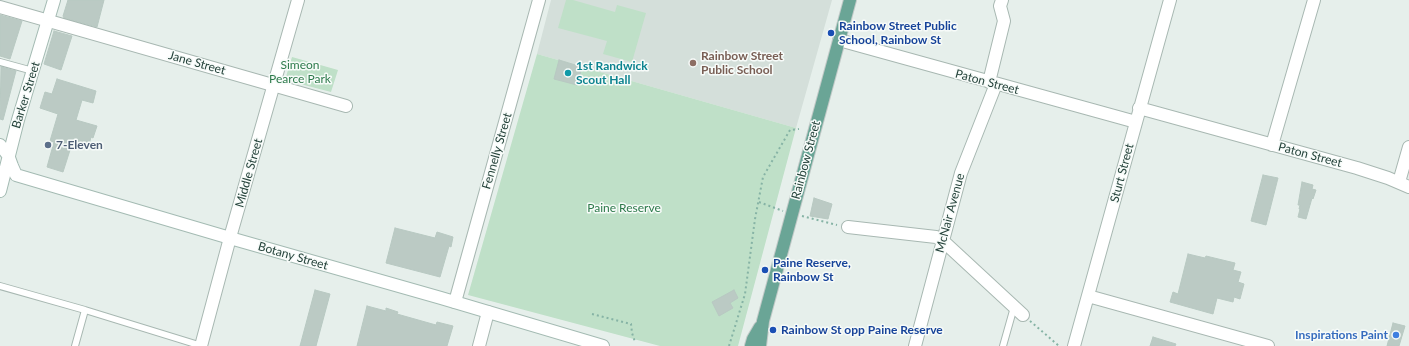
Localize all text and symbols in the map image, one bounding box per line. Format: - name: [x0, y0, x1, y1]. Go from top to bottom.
- place label: Rainbow Street Public School, Rainbow St: [839, 19, 957, 47]
- marker: Rainbow Street Public School, Rainbow St: [826, 28, 836, 38]
- street label: Jane Street: [167, 48, 227, 78]
- place label: Rainbow Street Public School: [701, 49, 783, 77]
- park label: Simeon Pearce Park: [269, 58, 331, 86]
- marker: Rainbow Street Public School: [688, 58, 698, 68]
- place label: 1st Randwick Scout Hall: [576, 59, 648, 87]
- street label: Barker Street: [9, 60, 43, 130]
- street label: Paton Street: [954, 67, 1020, 97]
- marker: 1st Randwick Scout Hall: [563, 68, 573, 78]
- street label: Fennelly Street: [479, 111, 515, 191]
- street label: Rainbow Street: [789, 119, 823, 201]
- street label: Middle Street: [232, 137, 266, 209]
- place label: 7-Eleven: [56, 138, 103, 152]
- marker: 7-Eleven: [43, 140, 53, 150]
- street label: Paton Street: [1277, 140, 1343, 170]
- street label: Sturt Street: [1107, 142, 1137, 204]
- street label: McNair Avenue: [932, 172, 968, 254]
- park label: Paine Reserve: [587, 201, 661, 215]
- street label: Botany Street: [256, 239, 330, 273]
- place label: Paine Reserve, Rainbow St: [773, 256, 851, 284]
- marker: Paine Reserve, Rainbow St: [760, 265, 770, 275]
- place label: Rainbow St opp Paine Reserve: [781, 323, 943, 337]
- marker: Rainbow St opp Paine Reserve: [768, 325, 778, 335]
- place label: Inspirations Paint: [1295, 328, 1388, 342]
- marker: Inspirations Paint: [1391, 330, 1401, 340]

